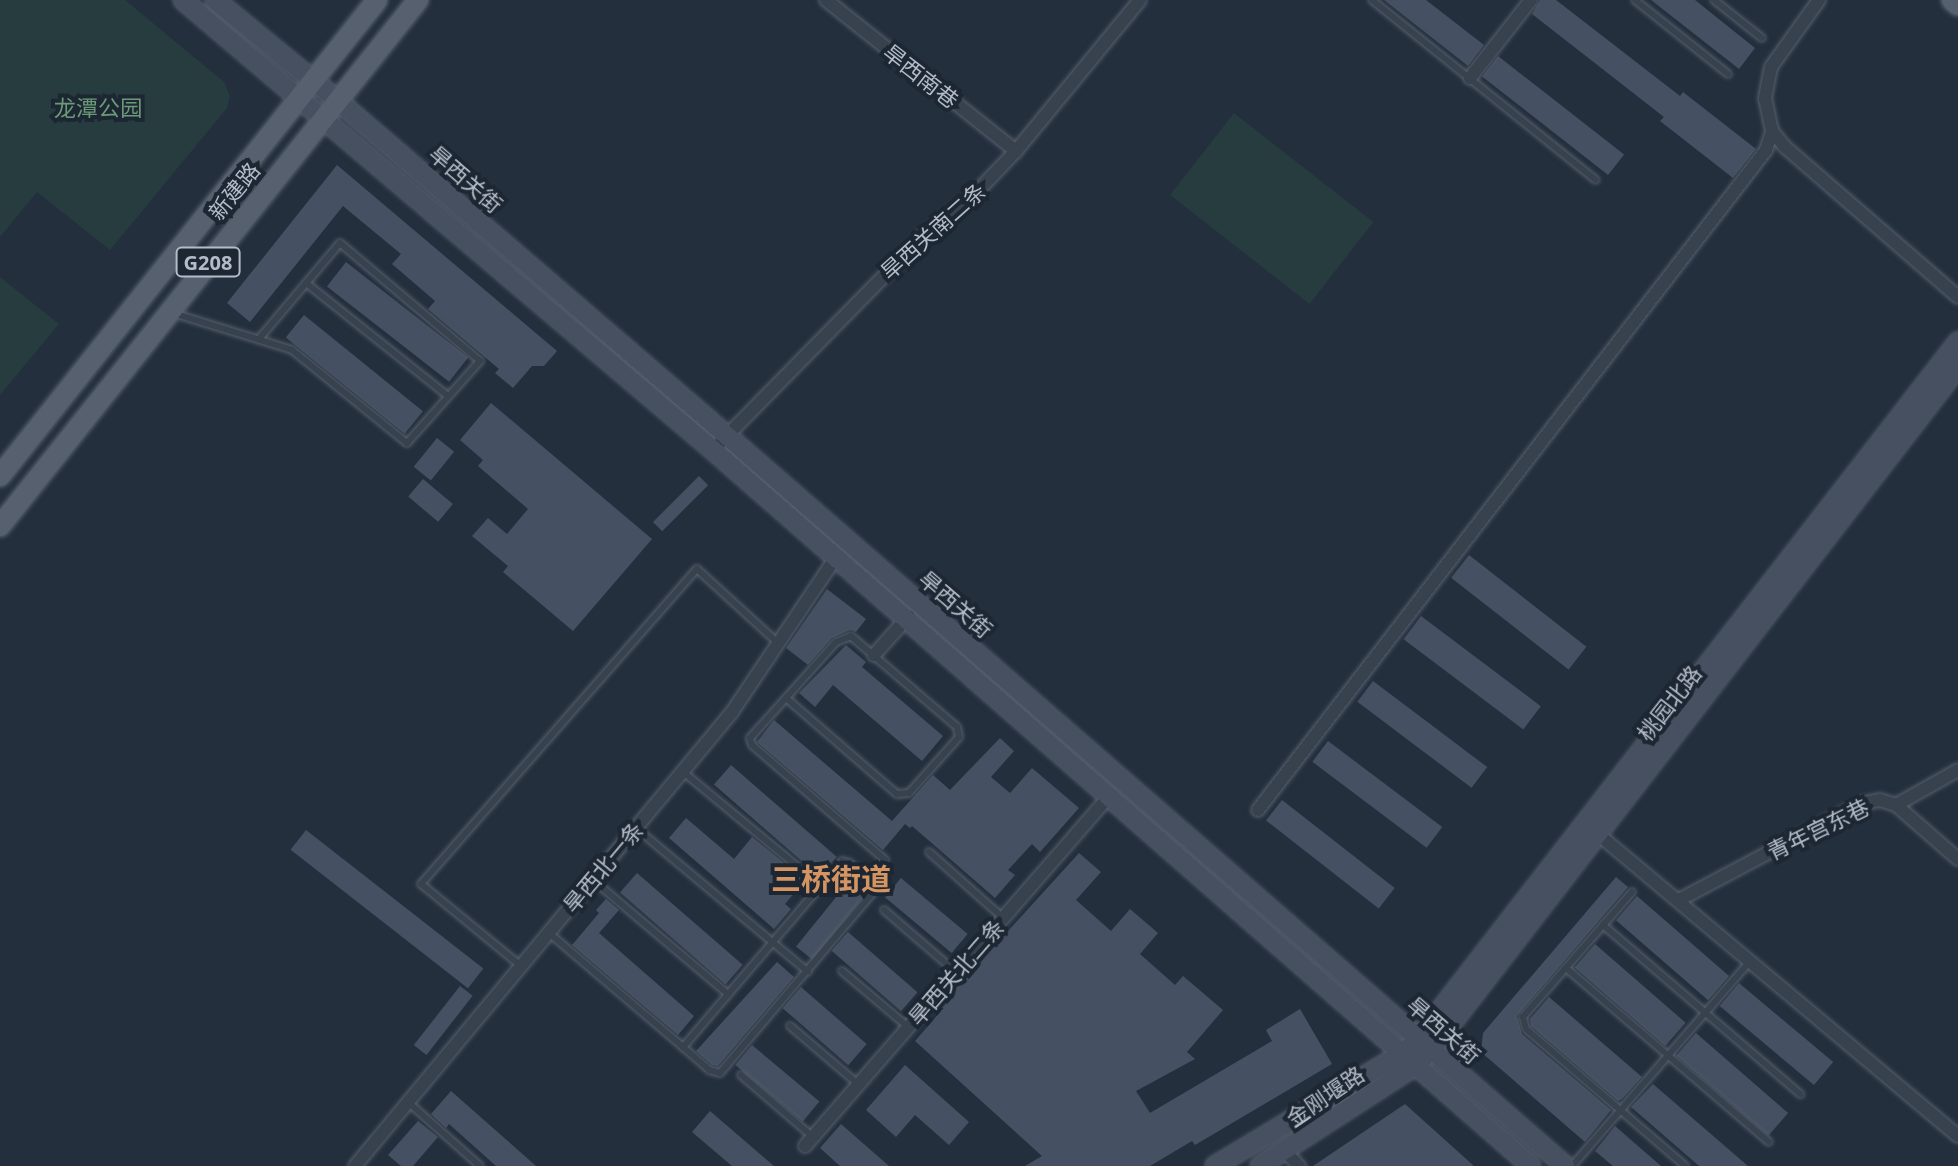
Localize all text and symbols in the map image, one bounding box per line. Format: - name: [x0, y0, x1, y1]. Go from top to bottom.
- street label: 旱西南巷: [878, 39, 964, 113]
- park label: 龙潭公园: [54, 95, 142, 121]
- street label: 旱西关街: [424, 140, 508, 218]
- street label: 新建路: [203, 157, 265, 225]
- street label: 旱西关南二条: [875, 177, 991, 285]
- road number: G208: [174, 246, 242, 278]
- street label: 旱西关街: [914, 565, 998, 643]
- street label: 桃园北路: [1632, 660, 1706, 746]
- street label: 青年宫东巷: [1763, 793, 1873, 865]
- street label: 旱西北一条: [558, 816, 648, 918]
- district label: 三桥街道: [771, 861, 891, 897]
- street label: 旱西关北二条: [903, 914, 1009, 1030]
- street label: 旱西关街: [1402, 991, 1486, 1069]
- street label: 金刚堰路: [1281, 1060, 1369, 1132]

